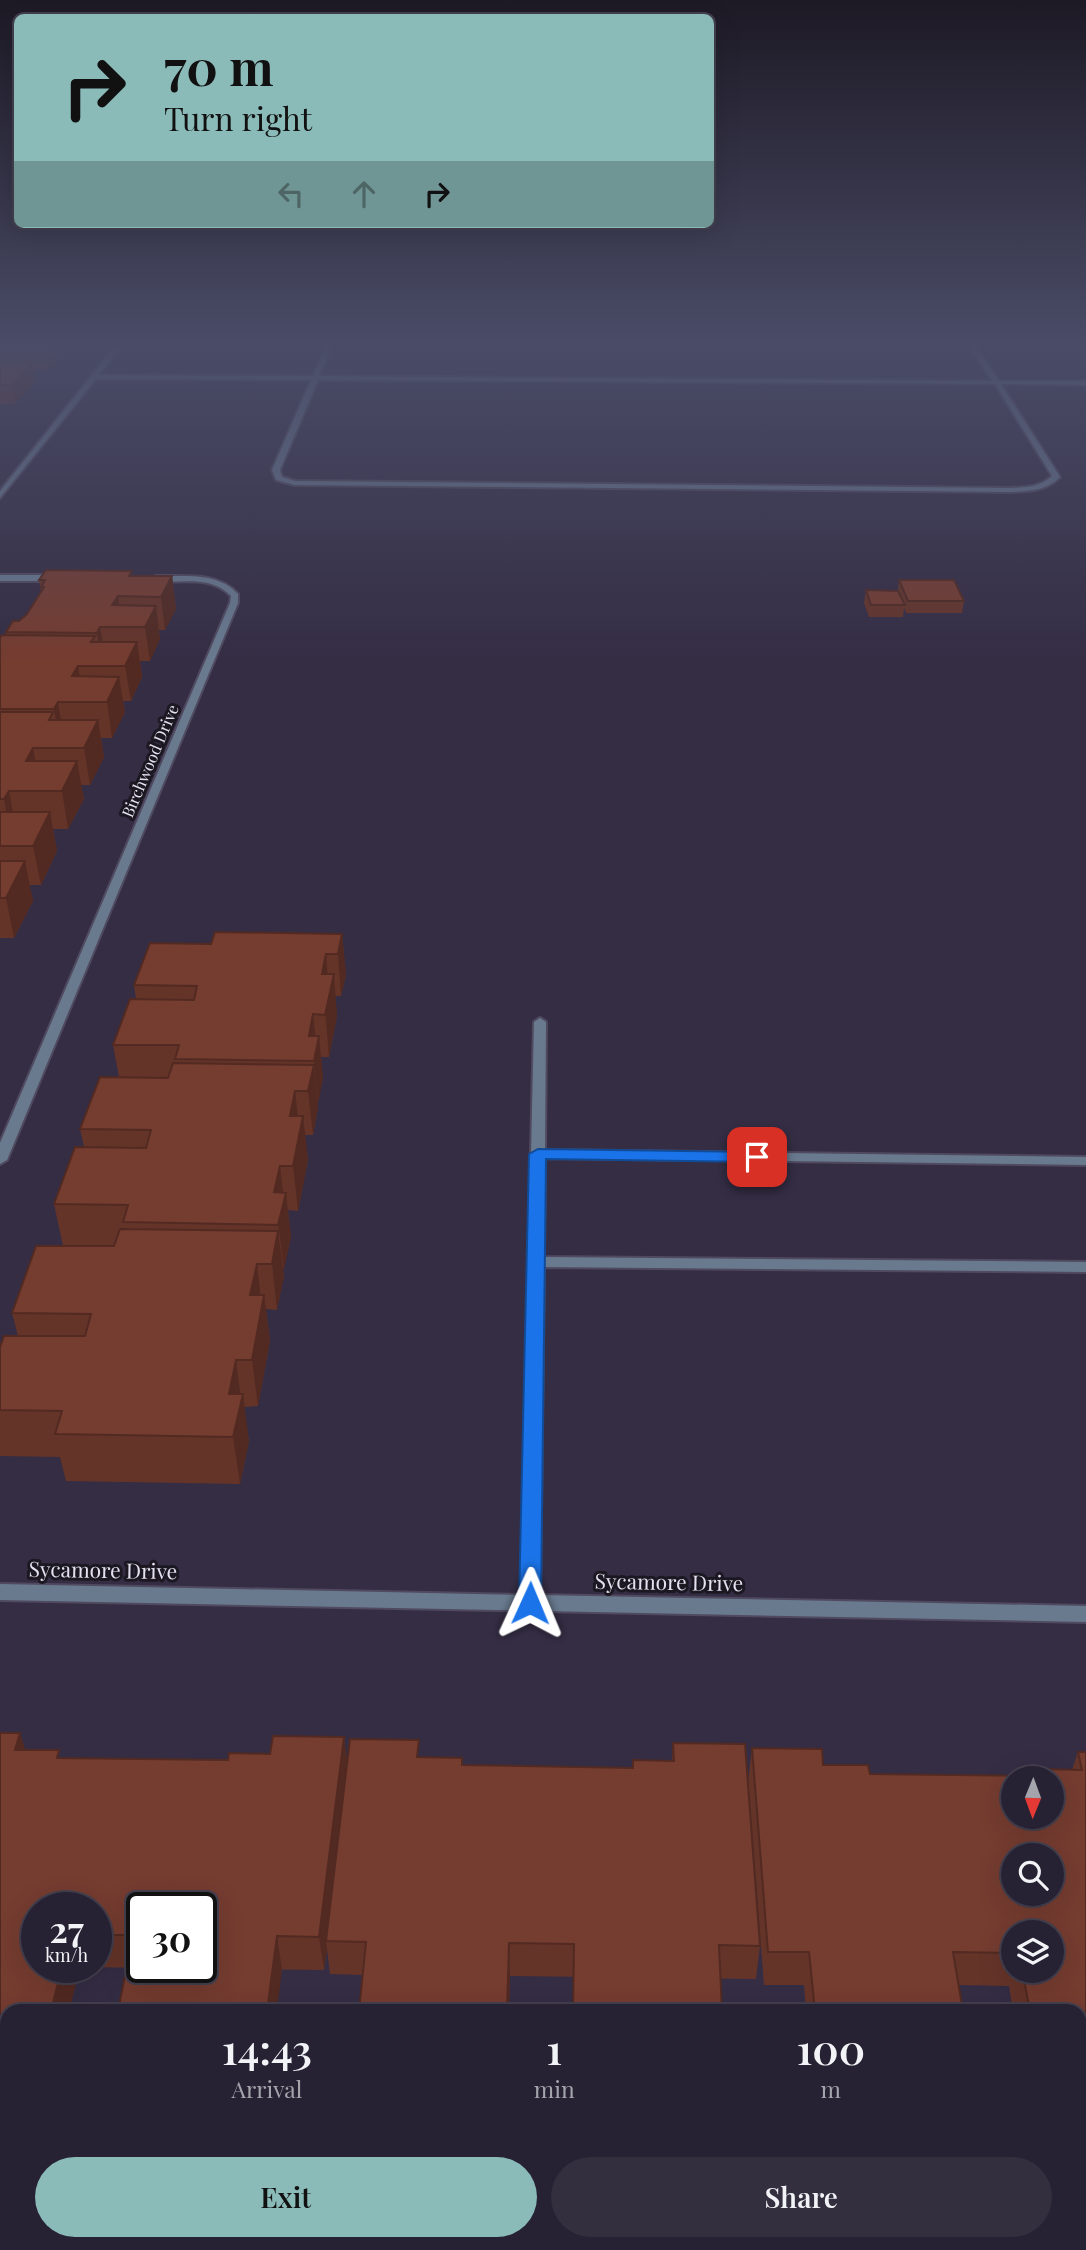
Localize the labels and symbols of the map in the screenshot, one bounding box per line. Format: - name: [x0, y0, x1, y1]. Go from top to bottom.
- street label: Birchwood Drive: [116, 701, 183, 820]
- pin: [727, 1127, 787, 1187]
- street label: Sycamore Drive: [28, 1554, 178, 1584]
- position arrow: [493, 1566, 567, 1640]
- street label: Sycamore Drive: [594, 1566, 744, 1596]
- north arrow: [1001, 1766, 1064, 1829]
- speed limit sign: 30: [126, 1892, 217, 1983]

